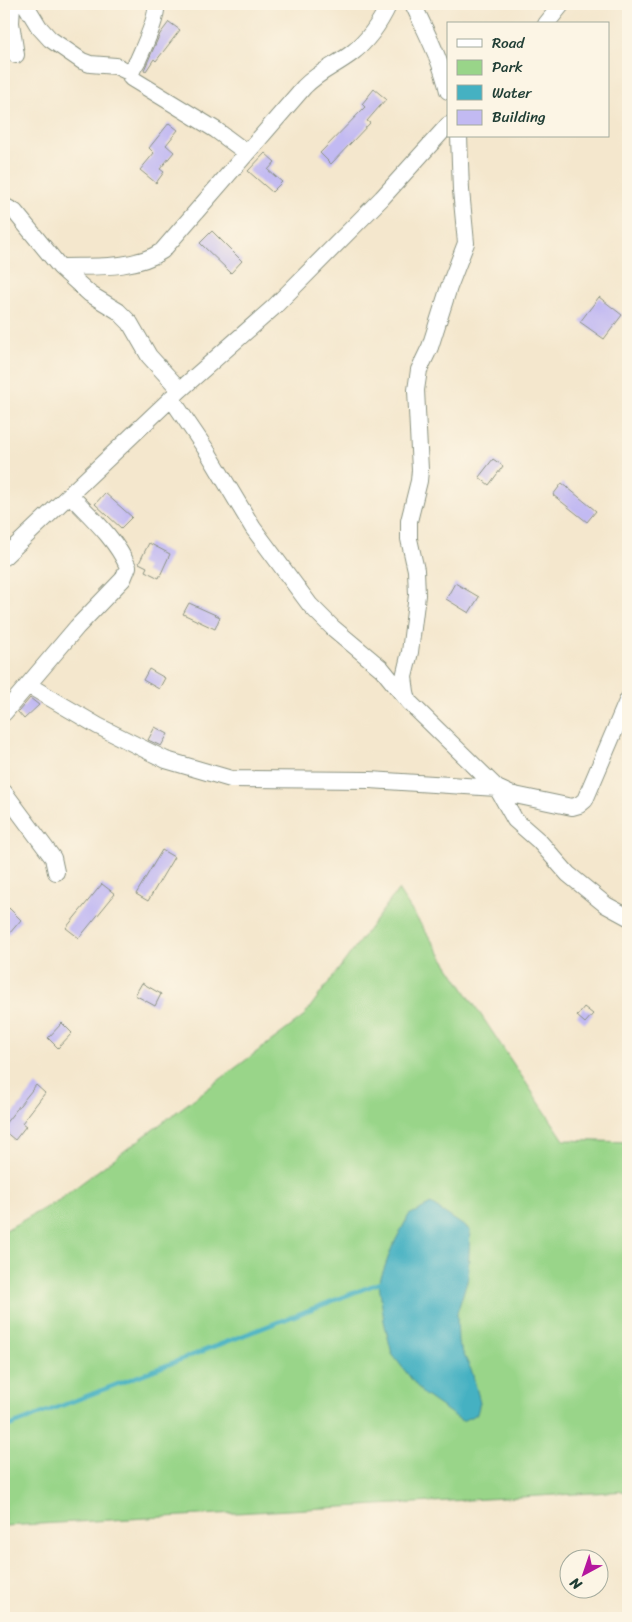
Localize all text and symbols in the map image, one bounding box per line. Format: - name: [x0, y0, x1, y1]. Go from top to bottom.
- legend: [447, 22, 610, 138]
- text: Road: [492, 30, 525, 56]
- text: Park: [492, 54, 523, 80]
- text: Water: [492, 80, 532, 106]
- text: Building: [492, 104, 546, 130]
- north arrow: [560, 1550, 610, 1600]
- text: N: [564, 1571, 588, 1597]

